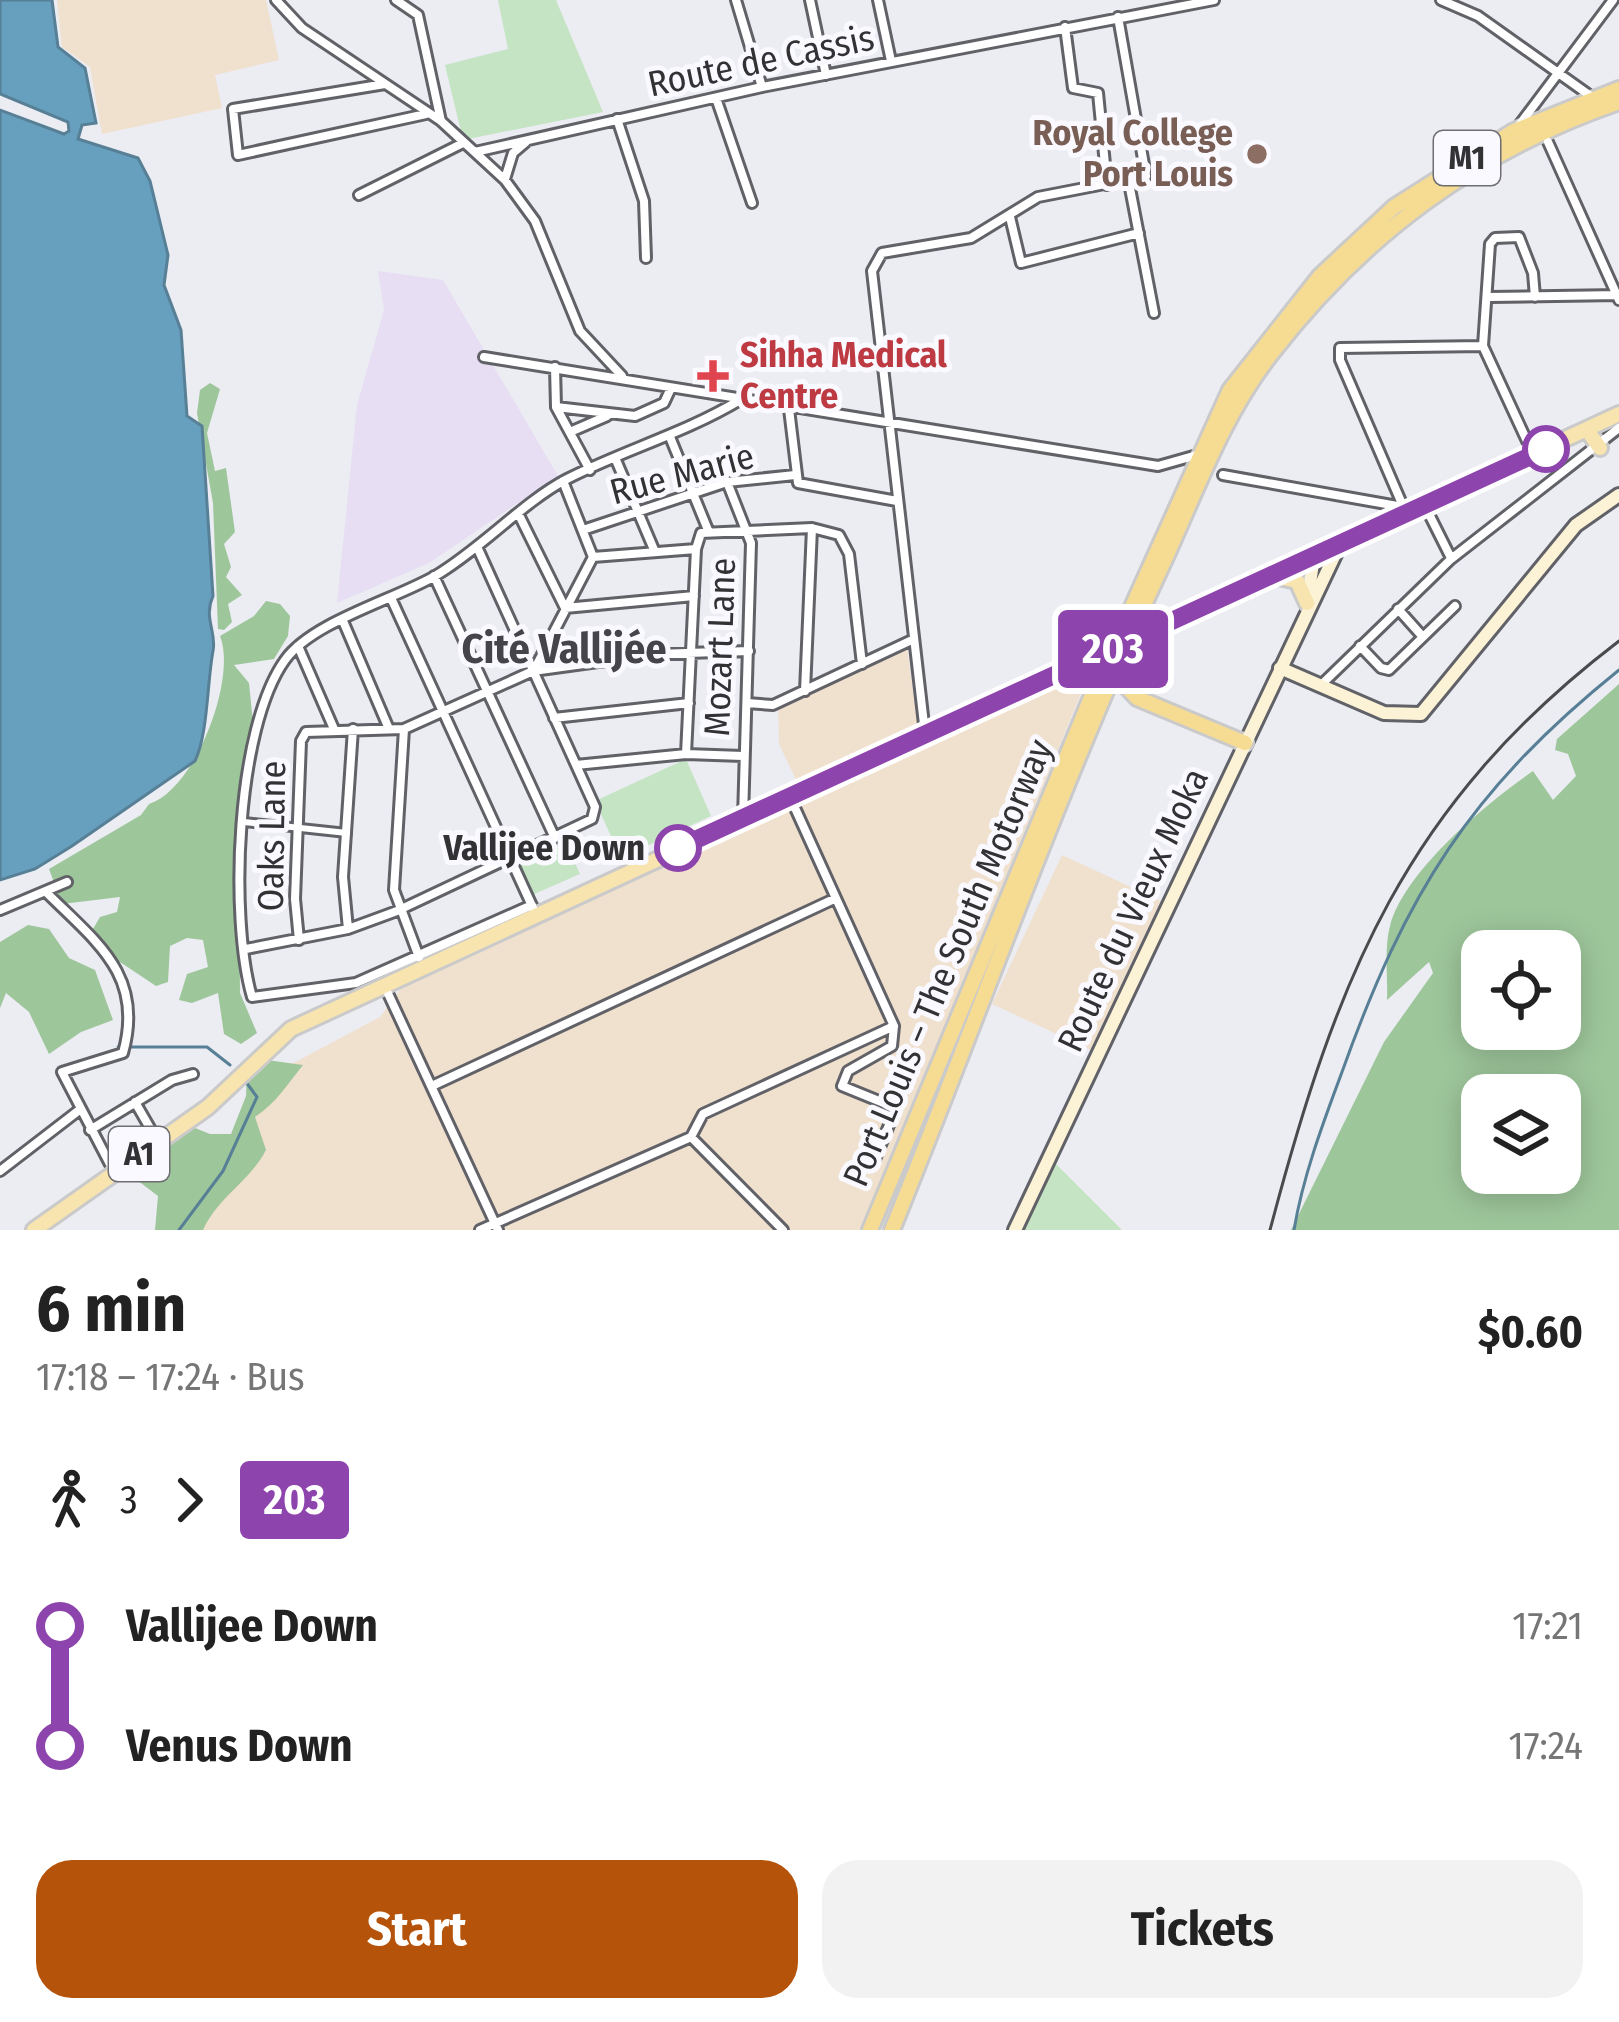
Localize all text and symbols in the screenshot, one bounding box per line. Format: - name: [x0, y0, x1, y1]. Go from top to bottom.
- street label: Route de Cassis: [644, 16, 878, 106]
- place label: Royal College Port Louis: [1033, 111, 1233, 196]
- road number: M1: [1434, 131, 1500, 185]
- marker: Royal College Port Louis: [1244, 141, 1270, 167]
- place label: Sihha Medical Centre: [740, 333, 947, 418]
- marker: Sihha Medical Centre: [697, 360, 729, 392]
- unlabelled marker: [1524, 427, 1568, 471]
- street label: Rue Marie: [605, 434, 759, 514]
- street label: Mozart Lane: [695, 557, 745, 737]
- line badge: 203: [1044, 610, 1182, 688]
- district label: Cité Vallijée: [461, 624, 667, 674]
- text: 203: [1082, 624, 1144, 674]
- street label: Port Louis – The South Motorway: [834, 733, 1062, 1193]
- street label: Oaks Lane: [249, 760, 295, 912]
- street label: Route du Vieux Moka: [1048, 761, 1218, 1059]
- place label: Vallijee Down: [442, 826, 645, 870]
- marker: Vallijee Down: [656, 826, 700, 870]
- map controls: [1461, 930, 1581, 1194]
- button: locate: [1461, 930, 1581, 1050]
- button: layers: [1461, 1074, 1581, 1194]
- road number: A1: [109, 1127, 169, 1181]
- text: 6 min: [36, 1269, 186, 1348]
- text: $0.60: [1478, 1305, 1583, 1359]
- text: 17:18 – 17:24 · Bus: [36, 1354, 305, 1400]
- icon: walk: [36, 1467, 102, 1533]
- icon: forward: [156, 1467, 222, 1533]
- text: 203: [264, 1475, 325, 1525]
- text: 3: [120, 1477, 138, 1523]
- text: Vallijee Down: [126, 1599, 378, 1653]
- text: 17:21: [1512, 1603, 1583, 1649]
- text: Venus Down: [126, 1719, 353, 1773]
- text: 17:24: [1508, 1723, 1583, 1769]
- button: Start: [36, 1860, 798, 1998]
- button: Tickets: [822, 1860, 1583, 1998]

